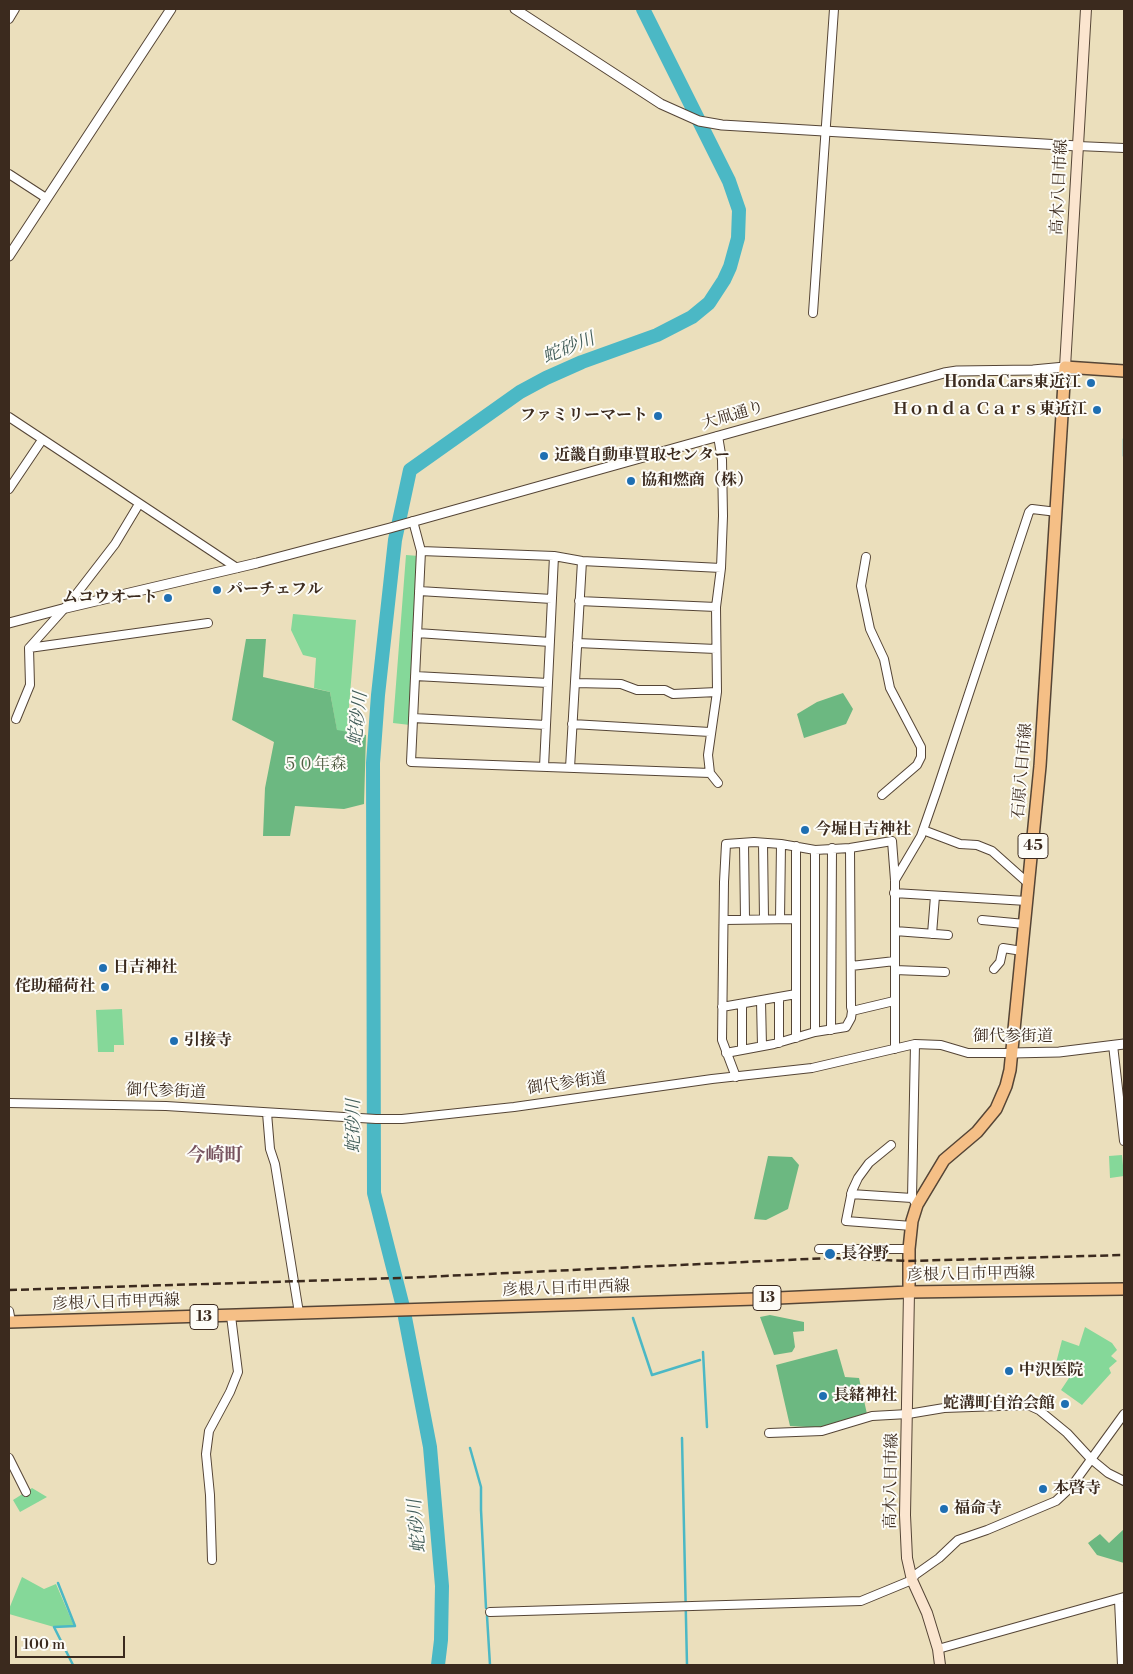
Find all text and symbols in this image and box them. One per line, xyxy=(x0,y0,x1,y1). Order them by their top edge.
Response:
street label: 高木八日市線 xyxy=(1048,139,1072,235)
water label: 蛇砂川 xyxy=(540,329,598,369)
place label: Honda Cars東近江 xyxy=(944,373,1081,393)
marker: Honda Cars東近江 xyxy=(1085,377,1097,389)
street label: 大凧通り xyxy=(700,398,766,434)
place label: Ｈｏｎｄａ Ｃａｒｓ東近江 xyxy=(892,400,1087,420)
marker: Ｈｏｎｄａ Ｃａｒｓ東近江 xyxy=(1091,404,1103,416)
place label: ファミリーマート xyxy=(520,406,648,426)
marker: ファミリーマート xyxy=(652,410,664,422)
place label: 近畿自動車買取センター xyxy=(554,446,730,466)
marker: 近畿自動車買取センター xyxy=(538,450,550,462)
place label: 協和燃商（株） xyxy=(641,471,753,491)
marker: 協和燃商（株） xyxy=(625,475,637,487)
place label: パーチェフル xyxy=(227,580,323,600)
marker: パーチェフル xyxy=(211,584,223,596)
place label: ムコウオート xyxy=(62,588,158,608)
marker: ムコウオート xyxy=(162,592,174,604)
water label: 蛇砂川 xyxy=(345,691,373,747)
street label: 石原八日市線 xyxy=(1009,722,1037,820)
park label: ５０年森 xyxy=(282,755,346,775)
place label: 今堀日吉神社 xyxy=(815,820,911,840)
marker: 今堀日吉神社 xyxy=(799,824,811,836)
road number: 45 xyxy=(1018,834,1048,858)
place label: 日吉神社 xyxy=(113,958,177,978)
marker: 日吉神社 xyxy=(97,962,109,974)
place label: 侘助稲荷社 xyxy=(15,977,95,997)
marker: 侘助稲荷社 xyxy=(99,981,111,993)
street label: 御代参街道 xyxy=(973,1027,1053,1047)
place label: 引接寺 xyxy=(184,1031,232,1051)
marker: 引接寺 xyxy=(168,1035,180,1047)
street label: 御代参街道 xyxy=(526,1069,608,1099)
street label: 御代参街道 xyxy=(126,1081,206,1103)
water label: 蛇砂川 xyxy=(344,1099,366,1153)
district label: 今崎町 xyxy=(187,1145,243,1167)
place label: 長谷野 xyxy=(841,1244,889,1264)
marker: 長谷野 xyxy=(823,1247,837,1261)
street label: 彦根八日市甲西線 xyxy=(907,1264,1035,1286)
street label: 彦根八日市甲西線 xyxy=(502,1277,630,1301)
road number: 13 xyxy=(753,1286,781,1310)
street label: 彦根八日市甲西線 xyxy=(52,1291,180,1315)
road number: 13 xyxy=(190,1304,218,1330)
place label: 中沢医院 xyxy=(1019,1361,1083,1381)
marker: 中沢医院 xyxy=(1003,1365,1015,1377)
place label: 長緒神社 xyxy=(833,1386,897,1406)
marker: 長緒神社 xyxy=(817,1390,829,1402)
place label: 蛇溝町自治会館 xyxy=(943,1394,1055,1414)
marker: 蛇溝町自治会館 xyxy=(1059,1398,1071,1410)
street label: 高木八日市線 xyxy=(882,1433,902,1529)
place label: 本啓寺 xyxy=(1053,1479,1101,1499)
marker: 本啓寺 xyxy=(1037,1483,1049,1495)
water label: 蛇砂川 xyxy=(405,1498,431,1554)
place label: 福命寺 xyxy=(954,1499,1002,1519)
marker: 福命寺 xyxy=(938,1503,950,1515)
scale bar xyxy=(18,1626,128,1658)
text: 100 m xyxy=(23,1635,65,1654)

